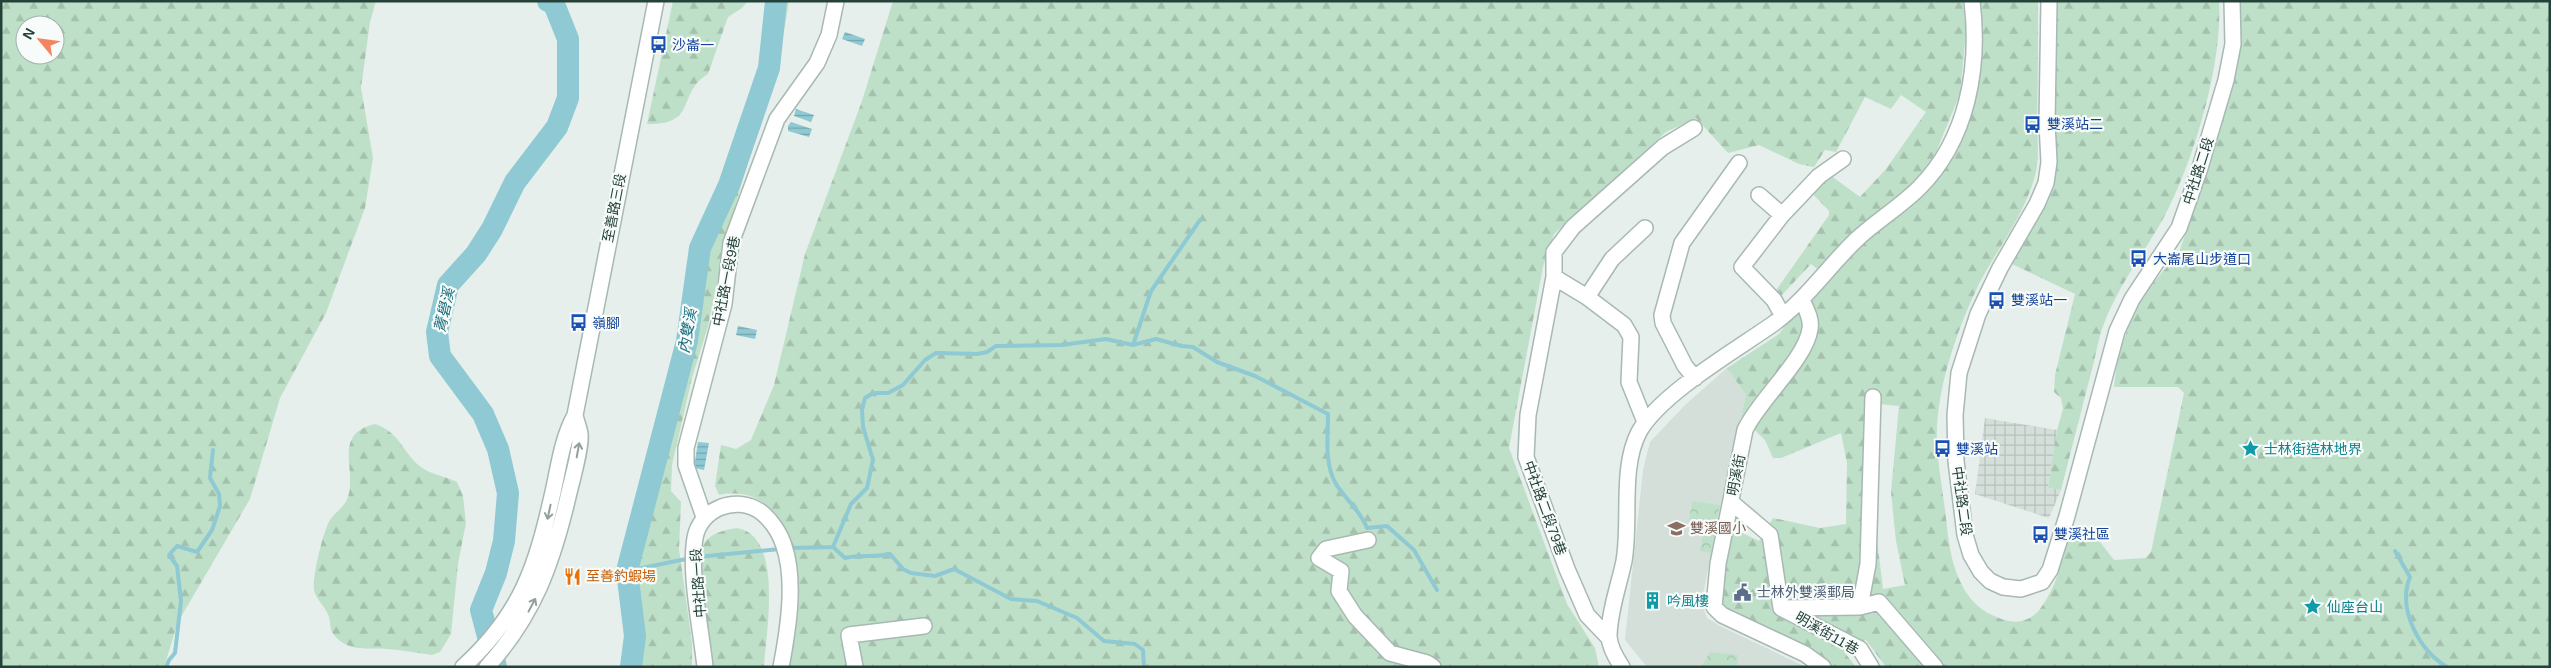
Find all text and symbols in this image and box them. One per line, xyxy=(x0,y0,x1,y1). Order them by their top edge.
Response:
north arrow xyxy=(15,15,65,65)
text: N xyxy=(19,25,38,42)
bus stop icon: 沙崙一 xyxy=(648,35,668,55)
place label: 沙崙一 xyxy=(672,37,714,53)
bus stop icon: 雙溪站二 xyxy=(2023,114,2043,134)
place label: 雙溪站二 xyxy=(2047,116,2103,132)
street label: 中社路二段 xyxy=(2180,135,2216,207)
street label: 至善路三段 xyxy=(599,172,629,244)
street label: 中社路一段9巷 xyxy=(709,234,743,328)
bus stop icon: 大崙尾山步道口 xyxy=(2129,249,2149,269)
place label: 大崙尾山步道口 xyxy=(2153,251,2251,267)
water label: 菁礐溪 xyxy=(431,284,458,334)
bus stop icon: 雙溪站一 xyxy=(1987,290,2007,310)
place label: 雙溪站一 xyxy=(2011,292,2067,308)
water label: 內雙溪 xyxy=(675,305,700,355)
bus stop icon: 嶺腳 xyxy=(568,313,588,333)
place label: 嶺腳 xyxy=(592,315,620,331)
bus stop icon: 雙溪站 xyxy=(1932,439,1952,459)
place icon: 士林街造林地界 xyxy=(2240,439,2260,459)
place label: 雙溪站 xyxy=(1956,441,1998,457)
place label: 士林街造林地界 xyxy=(2264,441,2362,457)
one-way arrow xyxy=(573,443,583,459)
street label: 明溪街 xyxy=(1724,453,1748,497)
street label: 中社路二段79巷 xyxy=(1520,458,1570,558)
street label: 中社路二段 xyxy=(1949,465,1975,537)
one-way arrow xyxy=(543,504,553,520)
school or university icon: 雙溪國小 xyxy=(1666,518,1686,538)
place label: 雙溪國小 xyxy=(1690,520,1746,536)
bus stop icon: 雙溪社區 xyxy=(2030,524,2050,544)
place label: 雙溪社區 xyxy=(2054,526,2110,542)
street label: 中社路一段 xyxy=(688,548,708,618)
restaurant icon: 至善釣蝦場 xyxy=(562,566,582,586)
place label: 至善釣蝦場 xyxy=(586,568,656,584)
public building icon: 士林外雙溪郵局 xyxy=(1733,582,1753,602)
place label: 士林外雙溪郵局 xyxy=(1757,584,1855,600)
building icon: 吟風樓 xyxy=(1643,591,1663,611)
place label: 吟風樓 xyxy=(1667,593,1709,609)
place icon: 仙座台山 xyxy=(2303,597,2323,617)
one-way arrow xyxy=(527,598,537,613)
place label: 仙座台山 xyxy=(2327,599,2383,615)
street label: 明溪街11巷 xyxy=(1792,608,1862,658)

